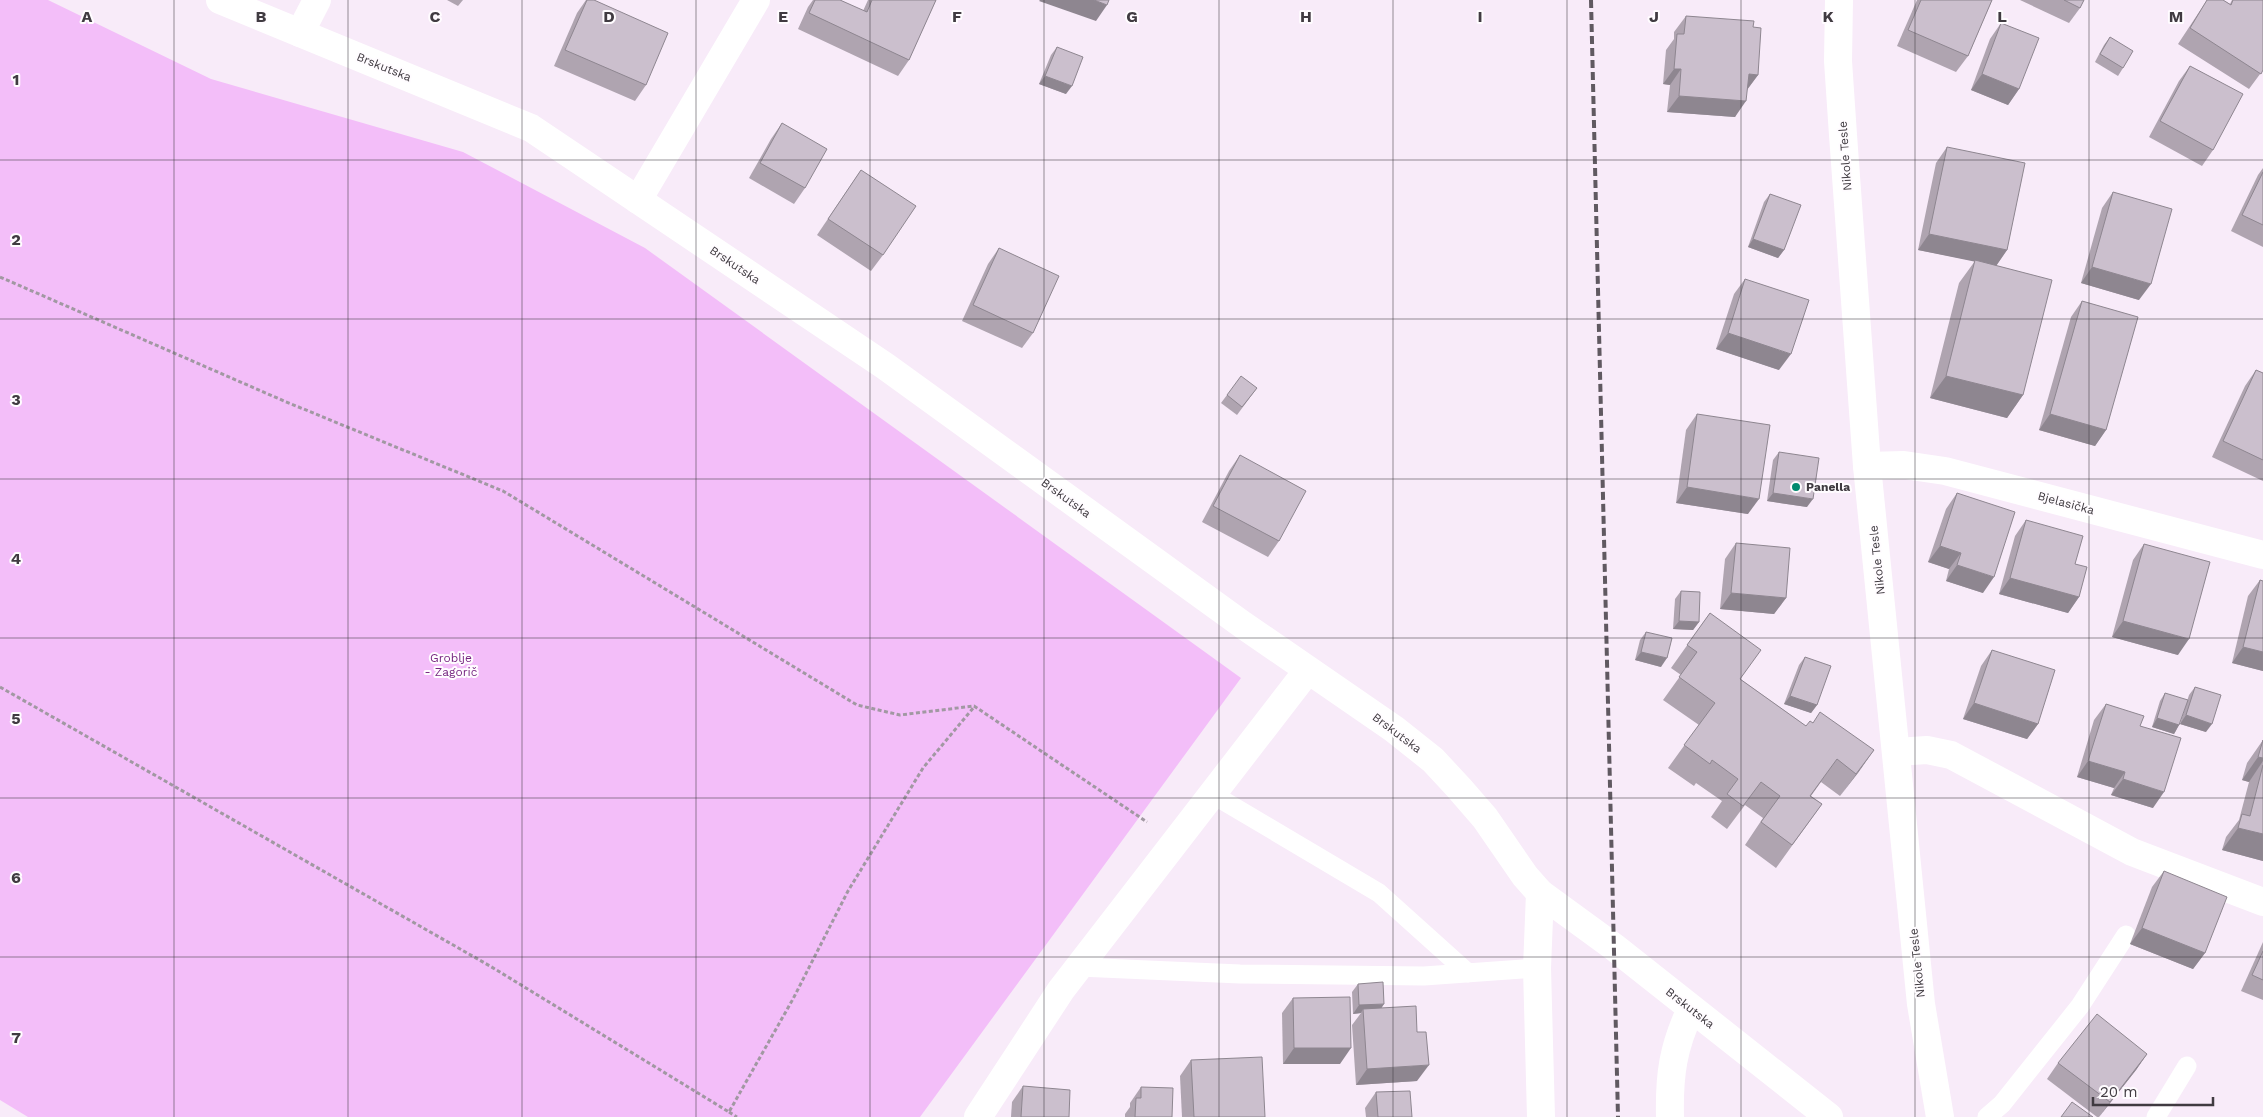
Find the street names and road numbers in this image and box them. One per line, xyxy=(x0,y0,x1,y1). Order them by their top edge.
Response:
street label: Brskutska xyxy=(355,50,414,84)
street label: Nikole Tesle xyxy=(1836,121,1854,191)
street label: Brskutska xyxy=(707,243,763,287)
street label: Brskutska xyxy=(1038,475,1094,521)
street label: Bjelasička xyxy=(2036,489,2096,517)
street label: Nikole Tesle xyxy=(1866,524,1888,596)
street label: Brskutska xyxy=(1370,710,1424,756)
street label: Nikole Tesle xyxy=(1906,927,1928,999)
street label: Brskutska xyxy=(1663,985,1717,1031)

